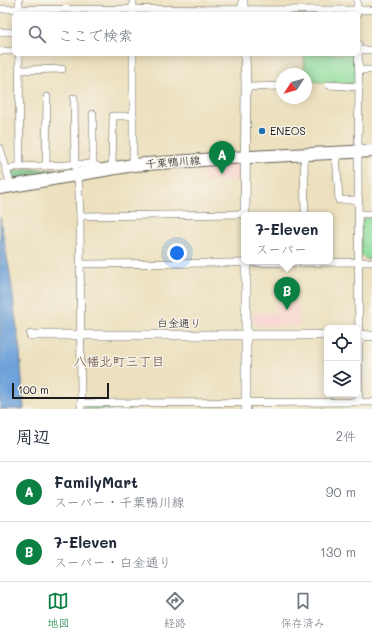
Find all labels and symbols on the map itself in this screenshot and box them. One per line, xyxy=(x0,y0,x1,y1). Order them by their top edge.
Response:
north arrow xyxy=(276,68,312,104)
place label: ENEOS xyxy=(270,123,306,138)
marker: ENEOS xyxy=(257,126,267,136)
pin: A xyxy=(209,141,235,174)
street label: 千葉鴨川線 xyxy=(145,152,201,171)
your location xyxy=(167,243,187,263)
pin: B xyxy=(274,277,300,310)
street label: 白金通り xyxy=(157,315,201,330)
district label: 八幡北町三丁目 xyxy=(73,352,165,369)
scale bar xyxy=(12,381,109,400)

